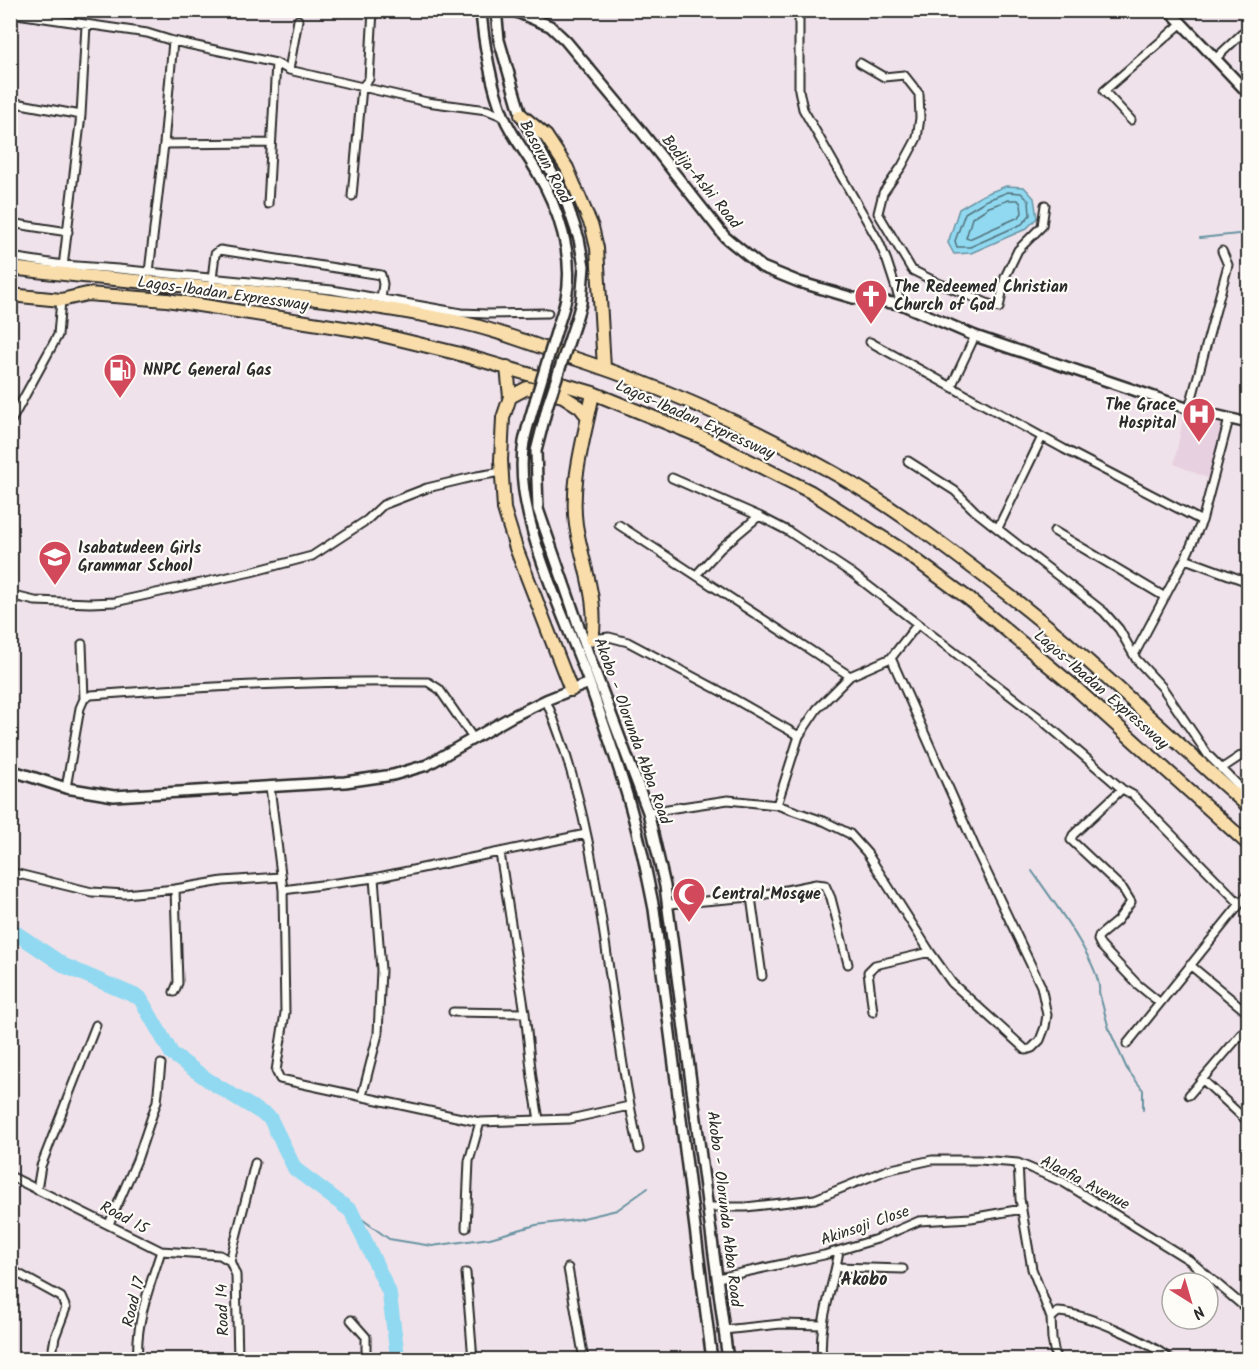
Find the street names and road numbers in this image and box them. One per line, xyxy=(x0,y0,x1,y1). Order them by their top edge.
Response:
street label: Basorun Road xyxy=(512,116,578,209)
street label: Bodija-Ashi Road xyxy=(655,129,748,236)
street label: Lagos-Ibadan Expressway xyxy=(136,270,311,318)
street label: Lagos-Ibadan Expressway xyxy=(611,374,779,467)
street label: Lagos-Ibadan Expressway xyxy=(1028,624,1175,756)
street label: Akobo - Olorunda Abba Road xyxy=(587,634,678,829)
street label: Akobo - Olorunda Abba Road xyxy=(700,1110,749,1309)
street label: Alaafia Avenue xyxy=(1036,1149,1134,1217)
street label: Road 15 xyxy=(95,1195,154,1242)
street label: Akinsoji Close xyxy=(817,1199,913,1253)
street label: Road 17 xyxy=(116,1274,152,1330)
street label: Road 14 xyxy=(210,1283,236,1337)

